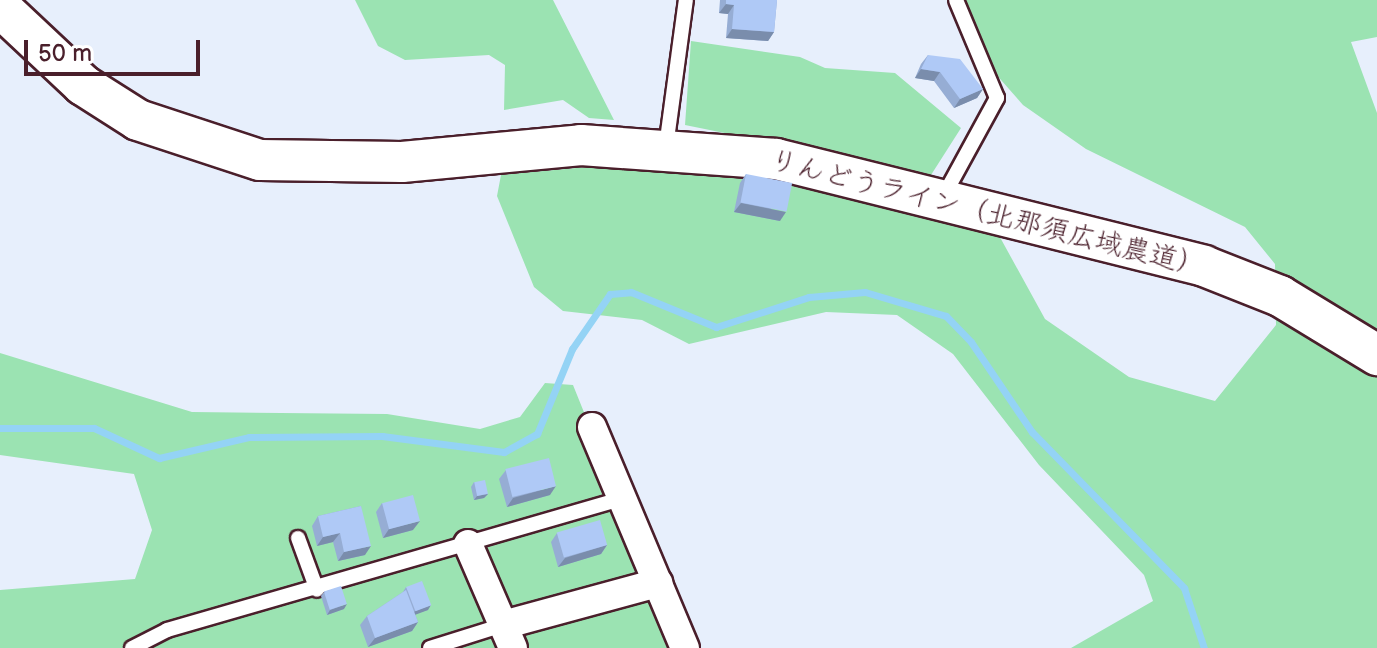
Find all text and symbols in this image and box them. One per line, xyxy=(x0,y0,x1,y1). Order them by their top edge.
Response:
scale bar xyxy=(28,24,204,74)
text: 50 m xyxy=(38,39,92,68)
street label: りんどうライン（北那須広域農道） xyxy=(766,144,1208,284)

